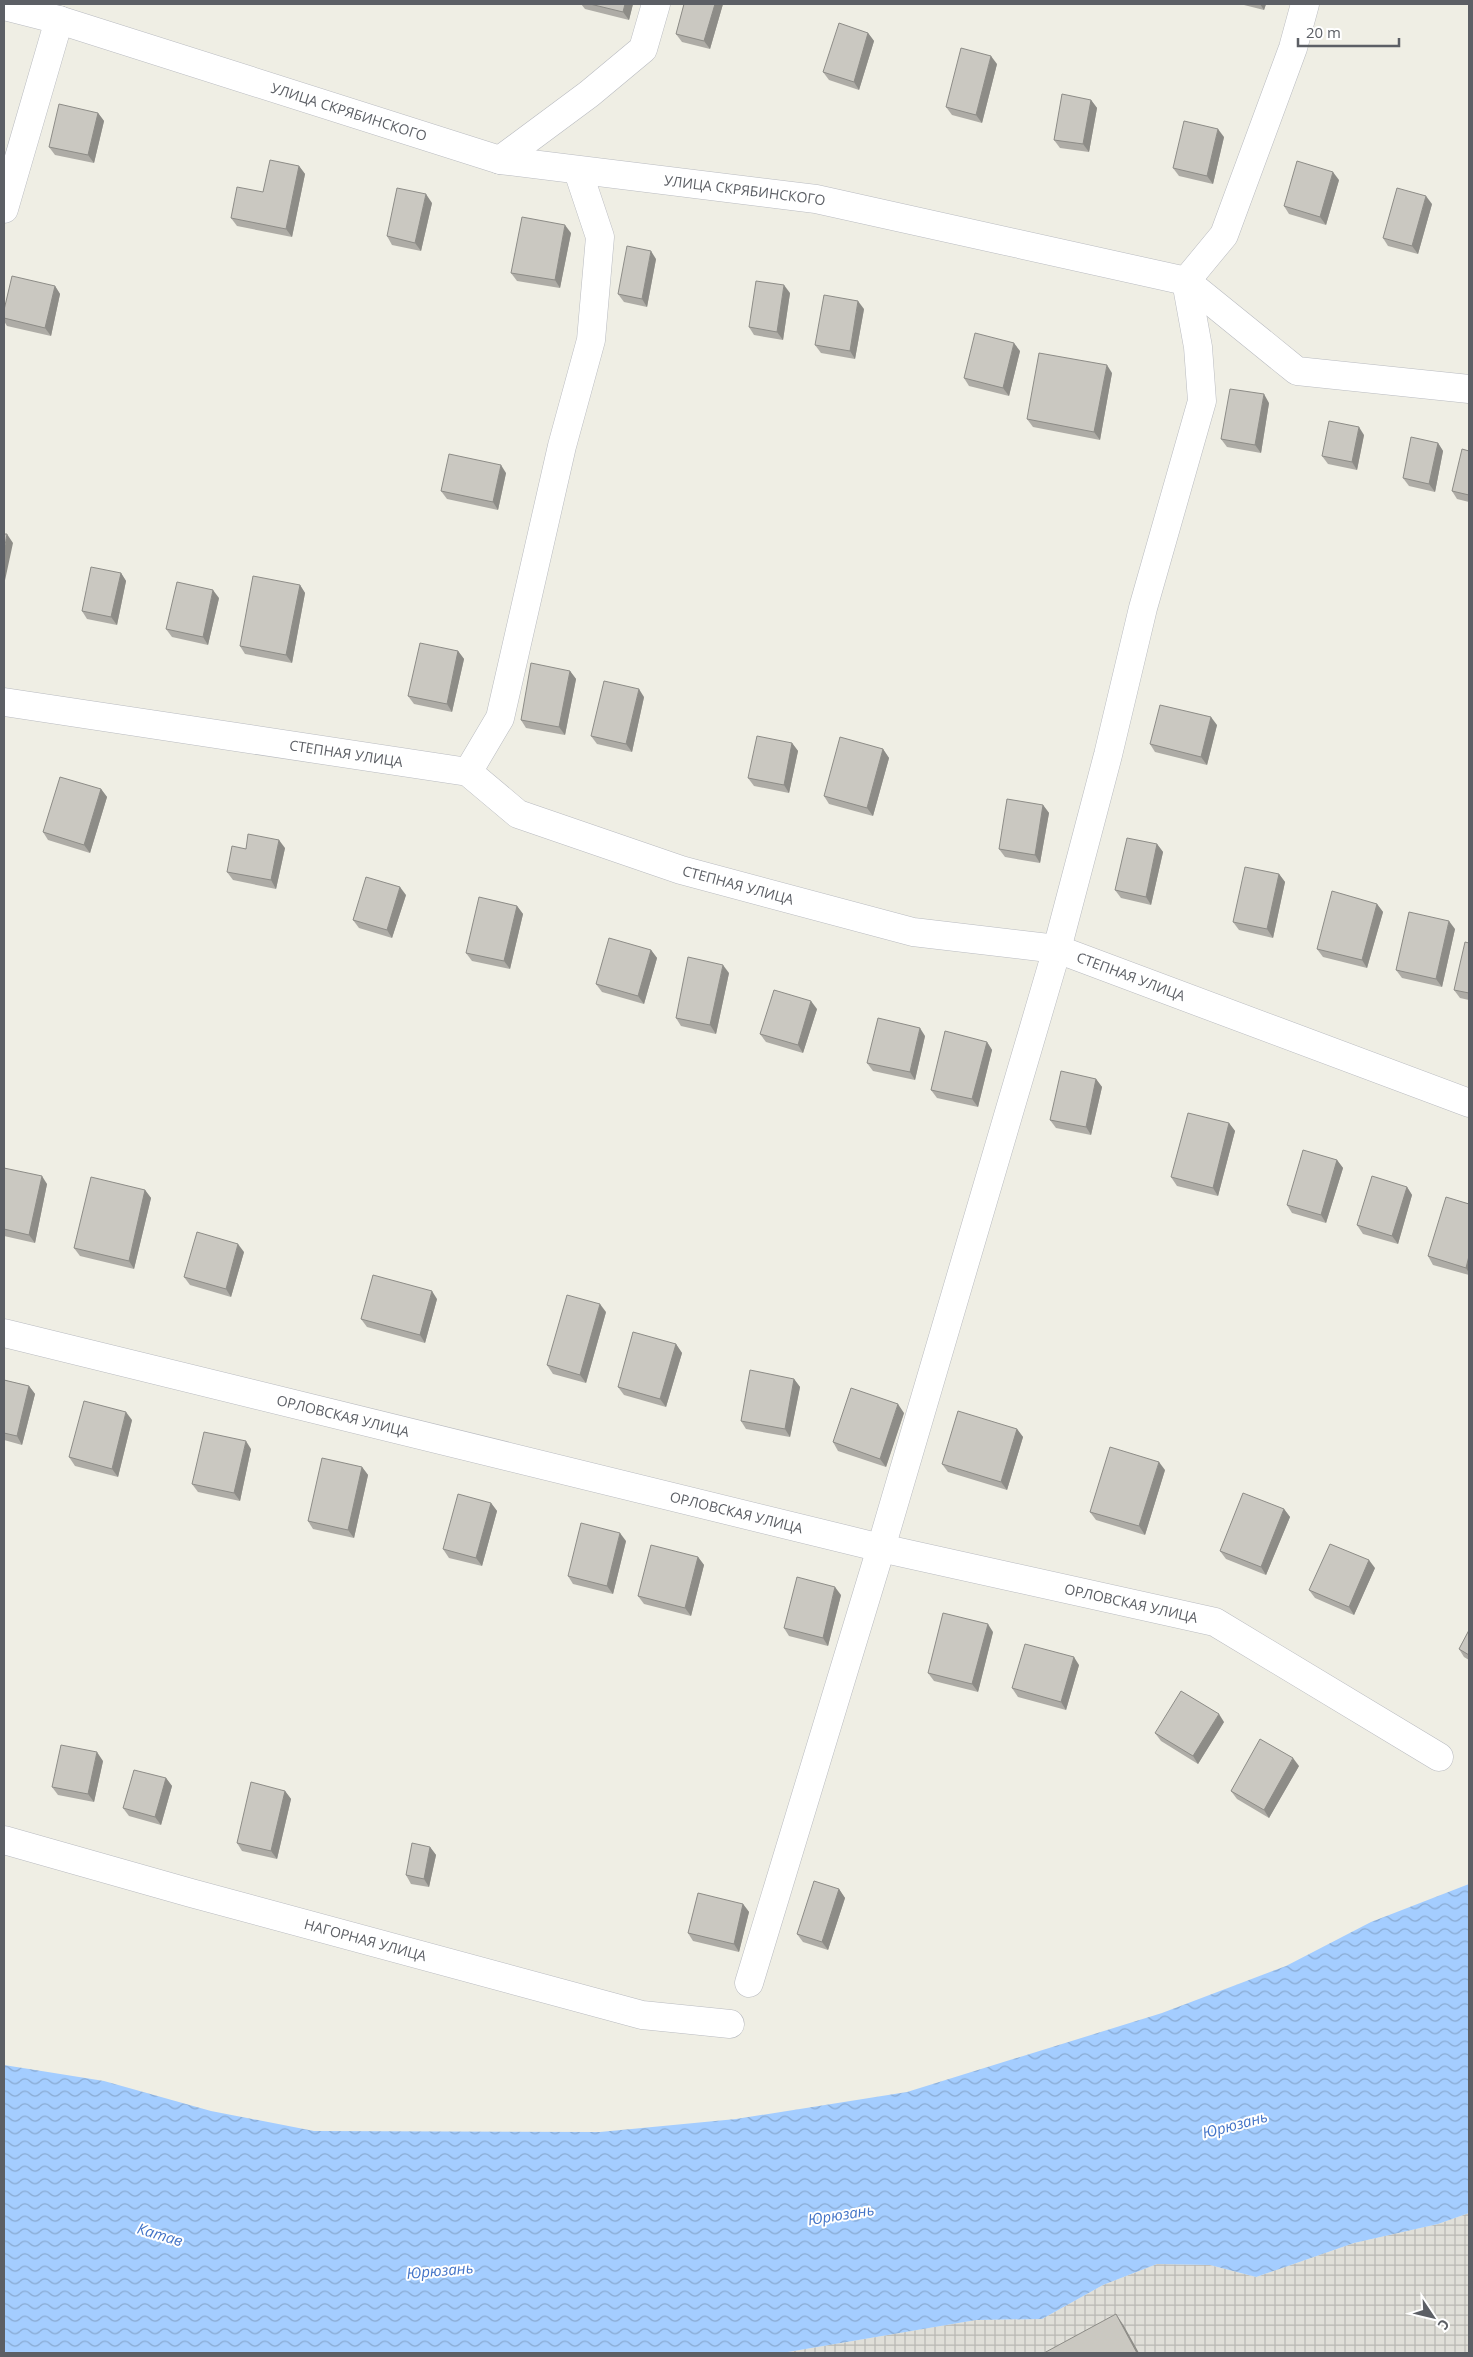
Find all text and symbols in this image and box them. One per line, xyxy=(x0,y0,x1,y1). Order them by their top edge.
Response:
scale bar xyxy=(1298,15,1399,47)
text: 20 m xyxy=(1306,22,1341,42)
street label: УЛИЦА СКРЯБИНСКОГО xyxy=(269,78,430,145)
street label: УЛИЦА СКРЯБИНСКОГО xyxy=(663,170,828,210)
street label: СТЕПНАЯ УЛИЦА xyxy=(288,735,404,771)
street label: СТЕПНАЯ УЛИЦА xyxy=(680,861,796,909)
street label: СТЕПНАЯ УЛИЦА xyxy=(1074,947,1188,1005)
street label: ОРЛОВСКАЯ УЛИЦА xyxy=(275,1390,412,1441)
street label: ОРЛОВСКАЯ УЛИЦА xyxy=(668,1487,805,1538)
street label: ОРЛОВСКАЯ УЛИЦА xyxy=(1063,1579,1200,1627)
street label: НАГОРНАЯ УЛИЦА xyxy=(302,1914,429,1965)
water label: Юрюзань xyxy=(1200,2106,1270,2142)
water label: Юрюзань xyxy=(806,2199,875,2229)
water label: Катав xyxy=(135,2218,185,2250)
water label: Юрюзань xyxy=(406,2257,474,2283)
north arrow xyxy=(1408,2292,1458,2342)
text: С xyxy=(1434,2316,1454,2334)

